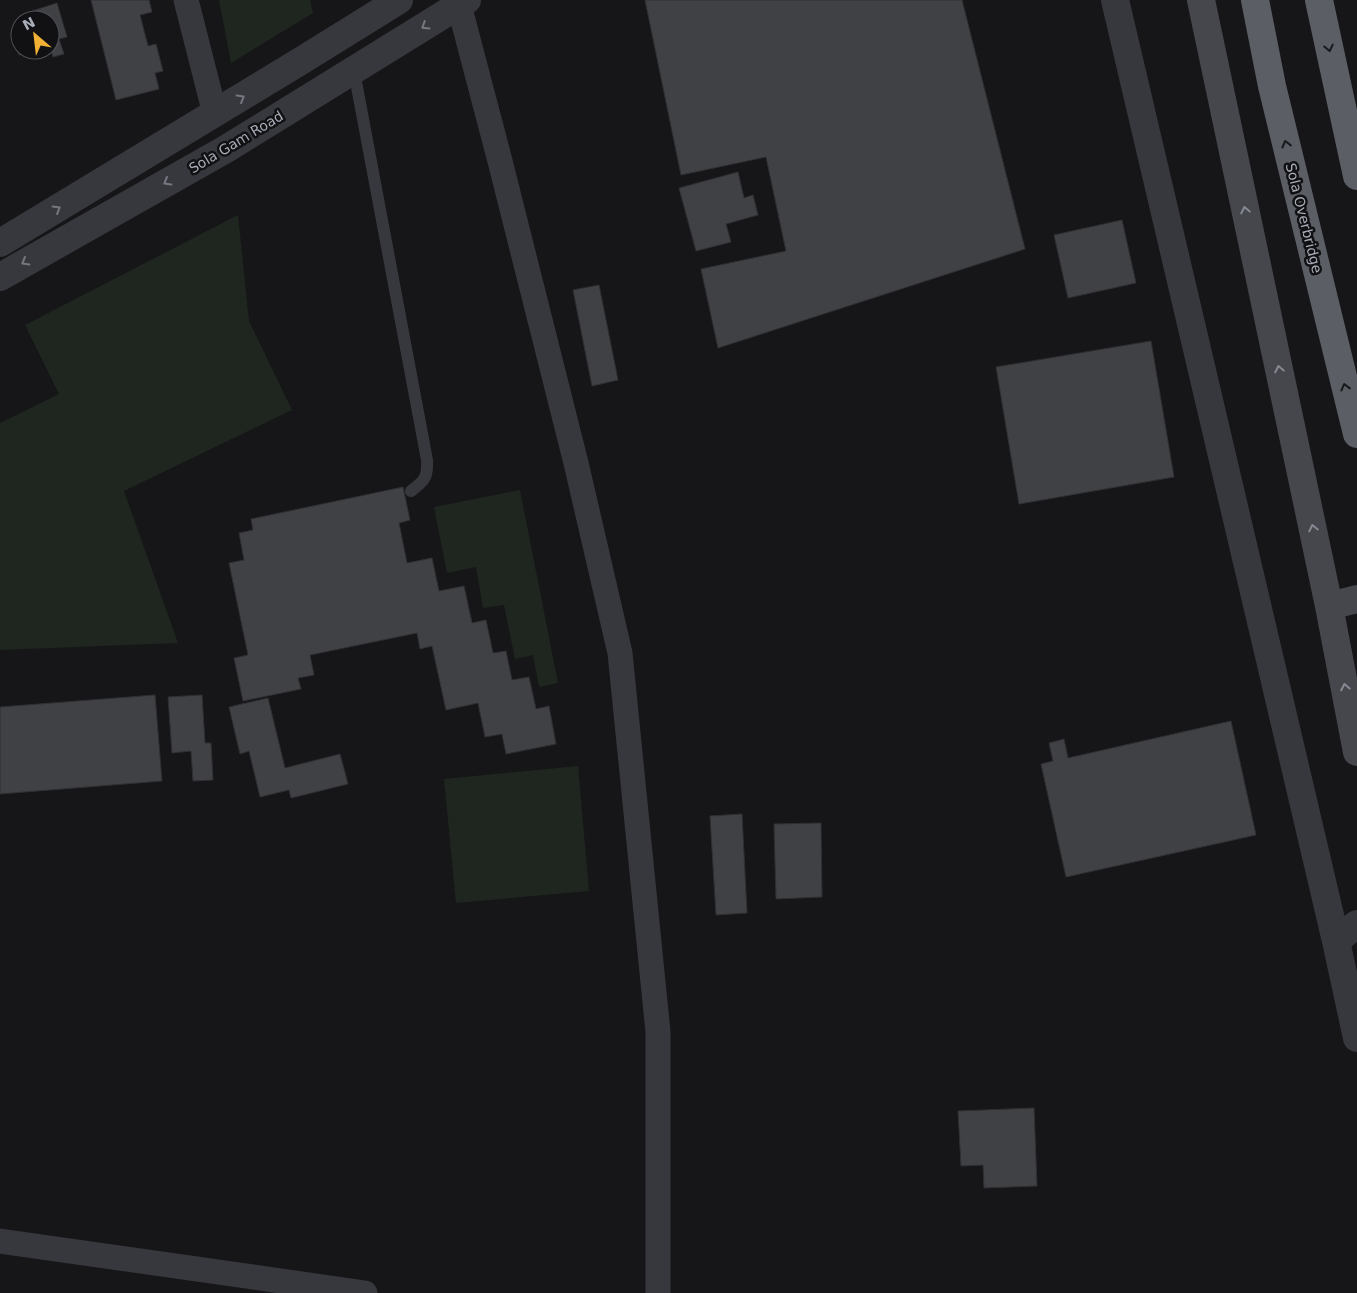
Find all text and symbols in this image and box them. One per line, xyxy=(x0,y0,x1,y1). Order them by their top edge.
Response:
north arrow xyxy=(10,10,60,60)
text: N xyxy=(20,14,38,33)
one-way arrow xyxy=(422,19,431,29)
one-way arrow xyxy=(1323,43,1334,52)
one-way arrow xyxy=(236,94,245,104)
street label: Sola Gam Road xyxy=(186,108,286,176)
one-way arrow xyxy=(1281,140,1292,149)
street label: Sola Overbridge xyxy=(1283,161,1325,275)
one-way arrow xyxy=(163,176,172,186)
one-way arrow xyxy=(1241,205,1251,214)
one-way arrow xyxy=(52,206,61,216)
one-way arrow xyxy=(22,256,31,266)
one-way arrow xyxy=(1274,364,1285,373)
one-way arrow xyxy=(1340,383,1351,392)
one-way arrow xyxy=(1308,523,1318,532)
one-way arrow xyxy=(1340,683,1350,692)

